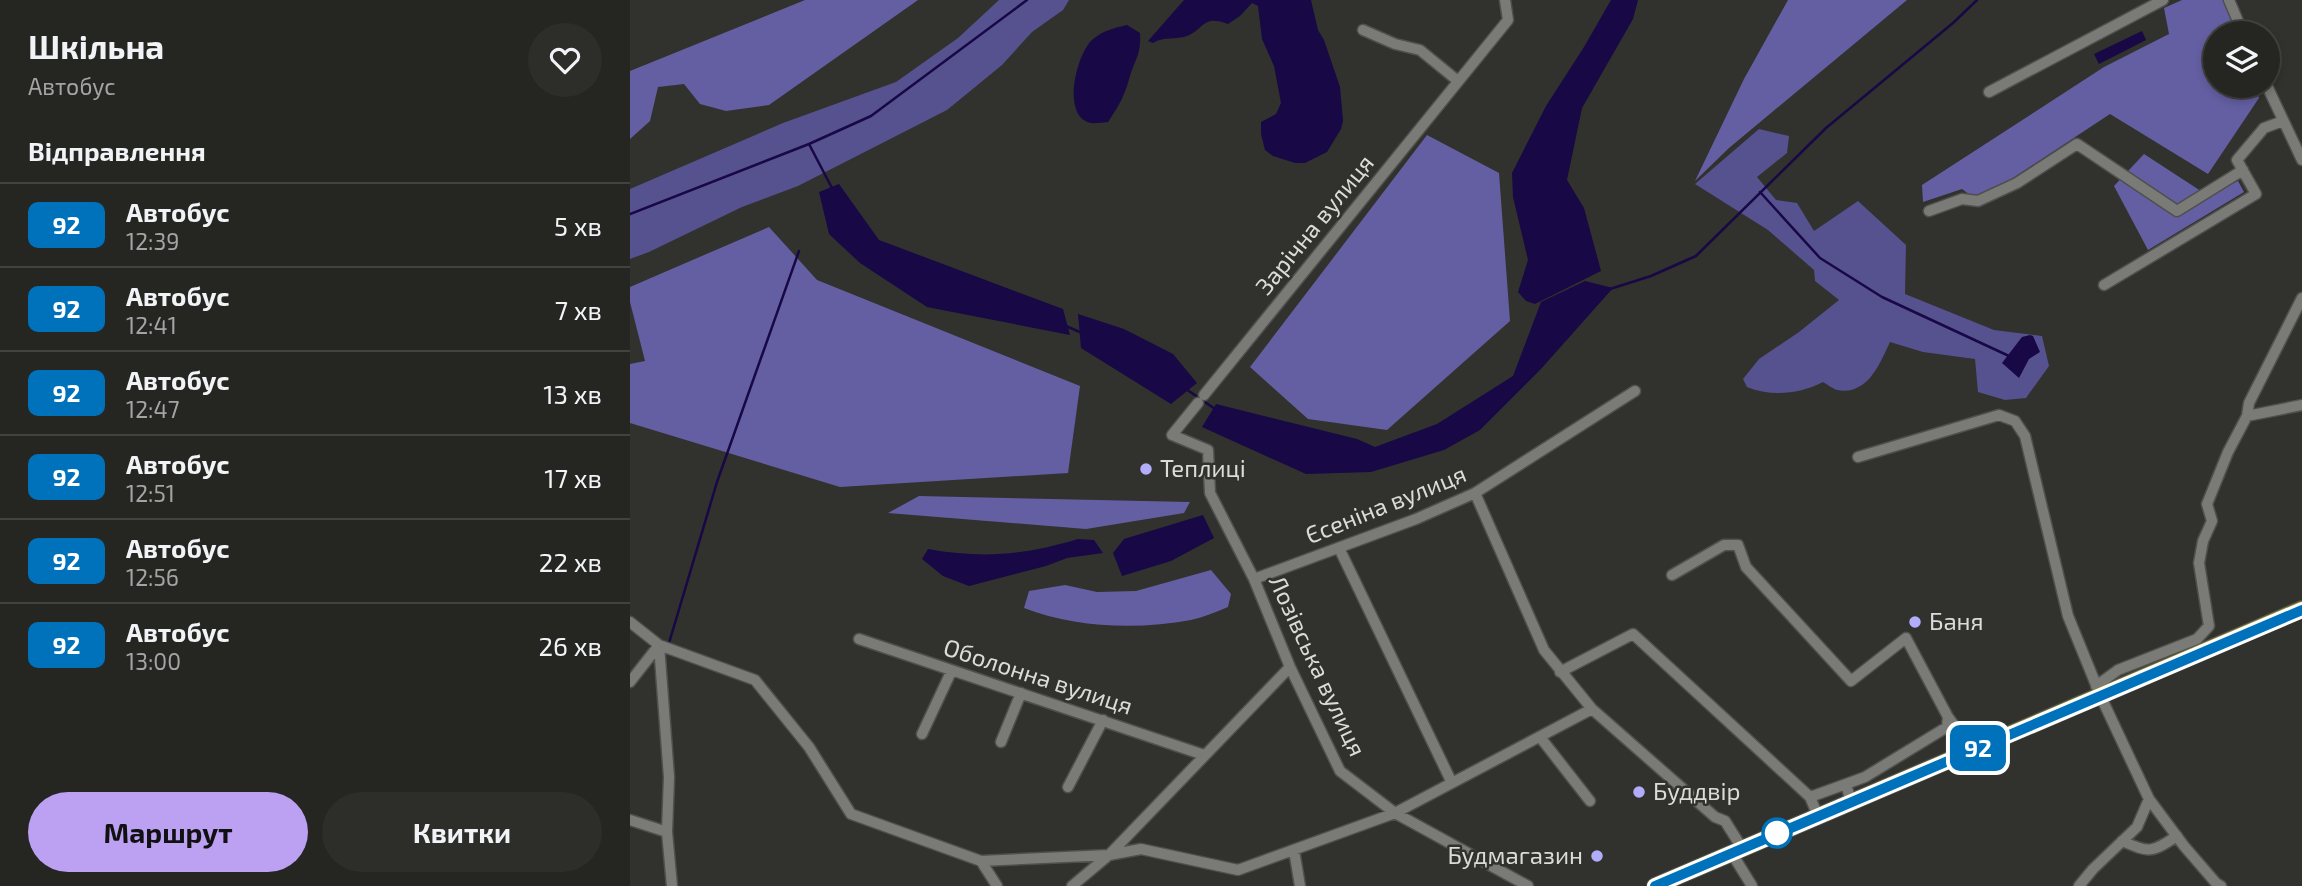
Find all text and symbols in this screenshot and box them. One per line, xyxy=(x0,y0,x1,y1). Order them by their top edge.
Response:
map controls xyxy=(2203,21,2280,98)
button: layers xyxy=(2203,21,2280,98)
button: heart xyxy=(528,23,602,97)
text: Шкільна xyxy=(28,26,164,66)
text: Автобус xyxy=(28,72,116,100)
text: Відправлення xyxy=(28,135,206,166)
street label: Зарічна вулиця xyxy=(1249,148,1380,301)
text: Автобус xyxy=(126,196,229,227)
text: 92 xyxy=(52,210,81,239)
text: 5 хв xyxy=(554,210,602,241)
text: 12:39 xyxy=(126,227,179,255)
text: Автобус xyxy=(126,280,229,311)
text: 92 xyxy=(52,294,81,323)
text: 7 хв xyxy=(555,294,602,325)
text: 12:41 xyxy=(126,311,177,339)
text: Автобус xyxy=(126,364,229,395)
text: 92 xyxy=(52,378,81,407)
text: 13 хв xyxy=(543,378,602,409)
text: 12:47 xyxy=(126,395,179,423)
text: Автобус xyxy=(126,448,229,479)
place label: Теплиці xyxy=(1160,453,1246,482)
street label: Єсеніна вулиця xyxy=(1301,458,1470,550)
marker: Теплиці xyxy=(1138,461,1154,477)
text: 92 xyxy=(52,462,81,491)
text: 17 хв xyxy=(544,462,602,493)
text: 12:51 xyxy=(126,479,175,507)
text: Автобус xyxy=(126,532,229,563)
text: 92 xyxy=(52,546,81,575)
text: 22 хв xyxy=(539,546,602,577)
text: 12:56 xyxy=(126,563,179,591)
street label: Лозівська вулиця xyxy=(1263,570,1373,761)
place label: Баня xyxy=(1929,606,1984,635)
marker: Баня xyxy=(1907,614,1923,630)
text: Автобус xyxy=(126,616,229,647)
text: 92 xyxy=(52,630,81,659)
text: 26 хв xyxy=(539,630,602,661)
street label: Оболонна вулиця xyxy=(940,631,1137,721)
text: 13:00 xyxy=(126,647,181,675)
line badge: 92 xyxy=(1946,725,2010,771)
text: 92 xyxy=(1964,733,1992,762)
place label: Буддвір xyxy=(1653,776,1741,806)
marker: Буддвір xyxy=(1631,784,1647,800)
button: Маршрут xyxy=(28,792,308,872)
button: Квитки xyxy=(322,792,602,872)
unlabelled marker xyxy=(1762,818,1792,848)
place label: Будмагазин xyxy=(1447,840,1583,870)
marker: Будмагазин xyxy=(1589,848,1605,864)

